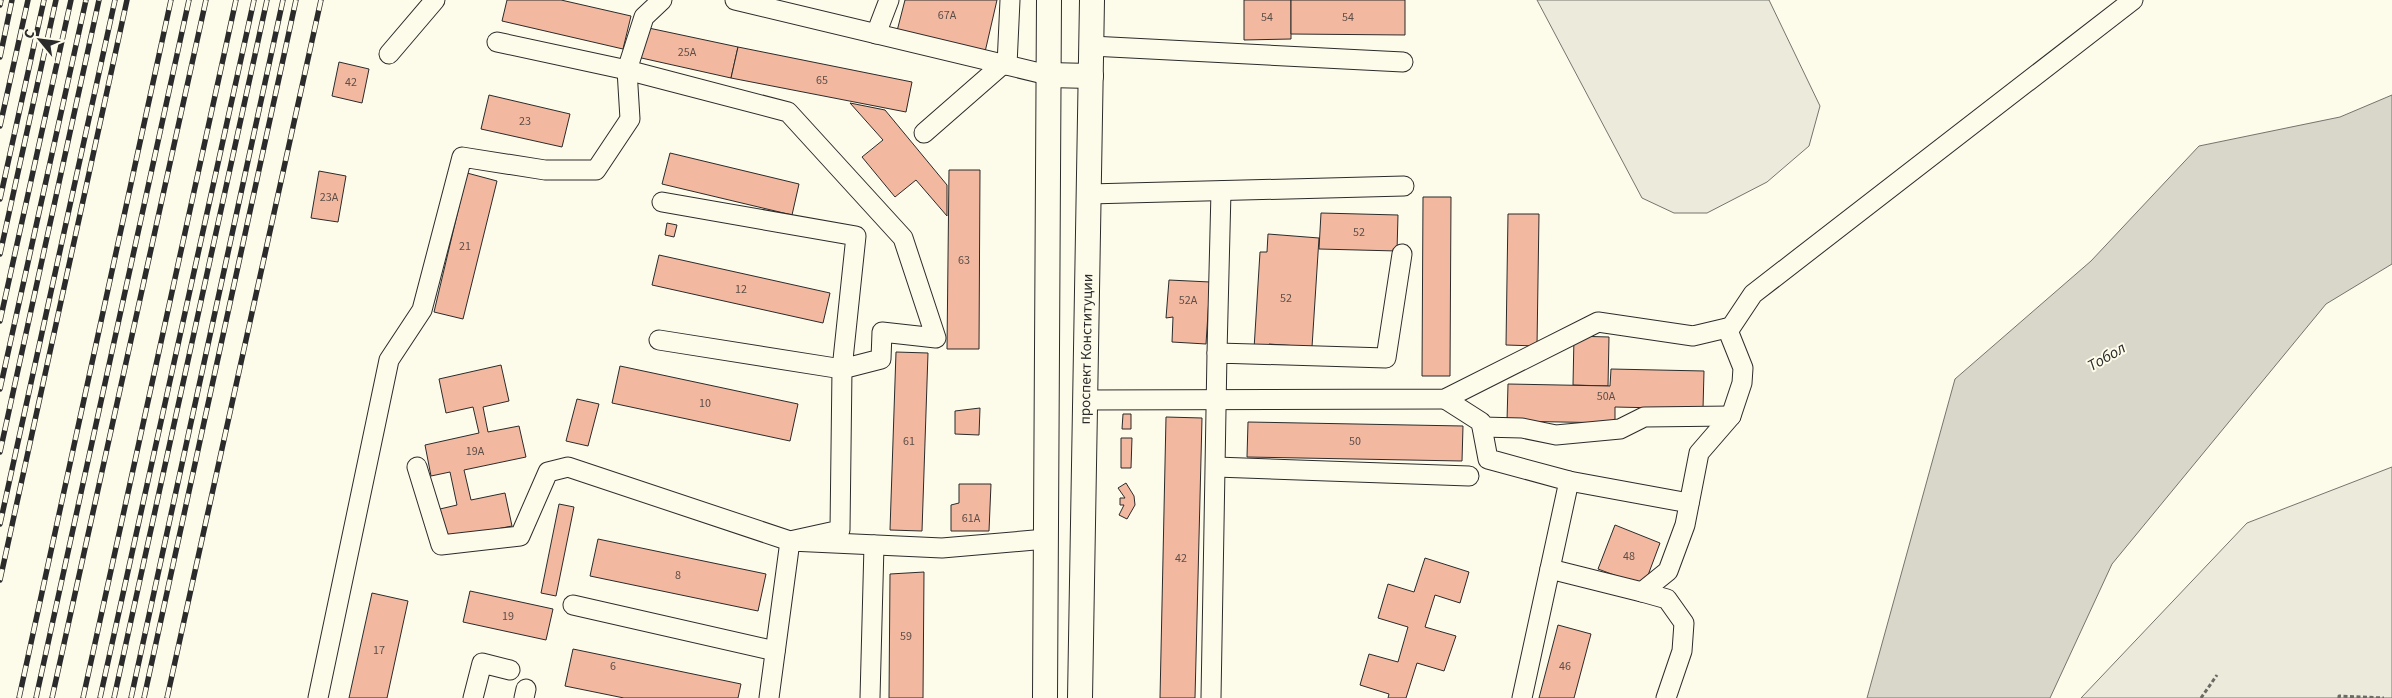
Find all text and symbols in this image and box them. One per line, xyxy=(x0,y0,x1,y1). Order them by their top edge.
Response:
house number: 67А xyxy=(938,7,957,24)
house number: 54 xyxy=(1261,9,1273,26)
house number: 54 xyxy=(1342,9,1354,26)
north arrow xyxy=(15,15,65,65)
text: С xyxy=(19,26,40,43)
house number: 25А xyxy=(678,44,697,61)
house number: 65 xyxy=(816,72,828,89)
house number: 42 xyxy=(345,74,357,91)
house number: 23 xyxy=(519,113,531,130)
house number: 23А xyxy=(320,189,339,206)
house number: 52 xyxy=(1353,224,1365,241)
house number: 21 xyxy=(459,238,471,255)
house number: 63 xyxy=(958,252,970,269)
street label: проспект Конституции xyxy=(1075,273,1098,425)
house number: 12 xyxy=(735,281,747,298)
house number: 52 xyxy=(1280,290,1292,307)
house number: 52А xyxy=(1179,292,1198,309)
water label: Тобол xyxy=(2083,337,2130,377)
house number: 50А xyxy=(1597,388,1616,405)
house number: 10 xyxy=(699,395,711,412)
house number: 61 xyxy=(903,433,915,450)
house number: 50 xyxy=(1349,433,1361,450)
house number: 19А xyxy=(466,443,485,460)
house number: 61А xyxy=(962,510,981,527)
house number: 48 xyxy=(1623,548,1635,565)
house number: 42 xyxy=(1175,550,1187,567)
house number: 8 xyxy=(675,567,681,584)
house number: 19 xyxy=(502,608,514,625)
house number: 59 xyxy=(900,628,912,645)
house number: 17 xyxy=(373,642,385,659)
house number: 6 xyxy=(610,658,616,675)
house number: 46 xyxy=(1559,658,1571,675)

